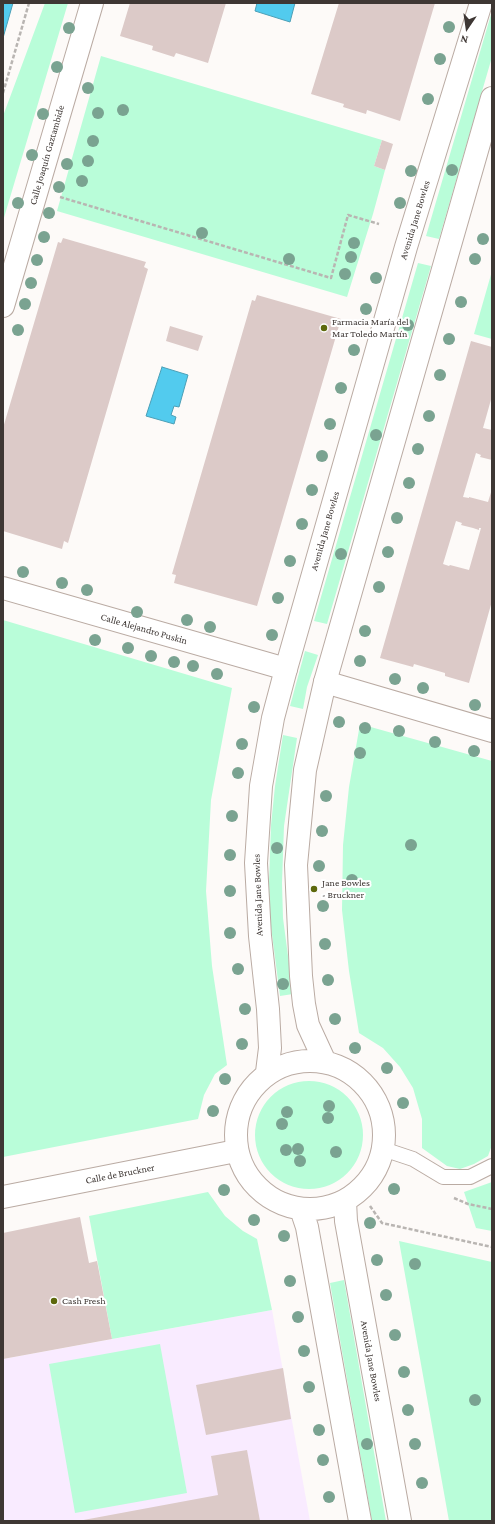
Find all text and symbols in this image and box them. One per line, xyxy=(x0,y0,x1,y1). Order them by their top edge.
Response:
north arrow xyxy=(447,8,487,48)
text: N xyxy=(459,33,469,46)
street label: Calle Joaquín Gaztambide xyxy=(27,104,67,206)
street label: Avenida Jane Bowles xyxy=(397,179,433,261)
place label: Farmacia María del Mar Toledo Martín xyxy=(332,316,409,340)
marker: Farmacia María del Mar Toledo Martín xyxy=(319,323,329,333)
street label: Avenida Jane Bowles xyxy=(308,490,342,572)
street label: Calle Alejandro Puskin xyxy=(99,611,189,647)
street label: Avenida Jane Bowles xyxy=(251,854,265,936)
place label: Jane Bowles - Bruckner xyxy=(322,877,370,900)
marker: Jane Bowles - Bruckner xyxy=(309,884,319,894)
street label: Calle de Bruckner xyxy=(84,1161,156,1187)
place label: Cash Fresh xyxy=(62,1295,106,1307)
marker: Cash Fresh xyxy=(49,1296,59,1306)
street label: Avenida Jane Bowles xyxy=(358,1320,384,1402)

